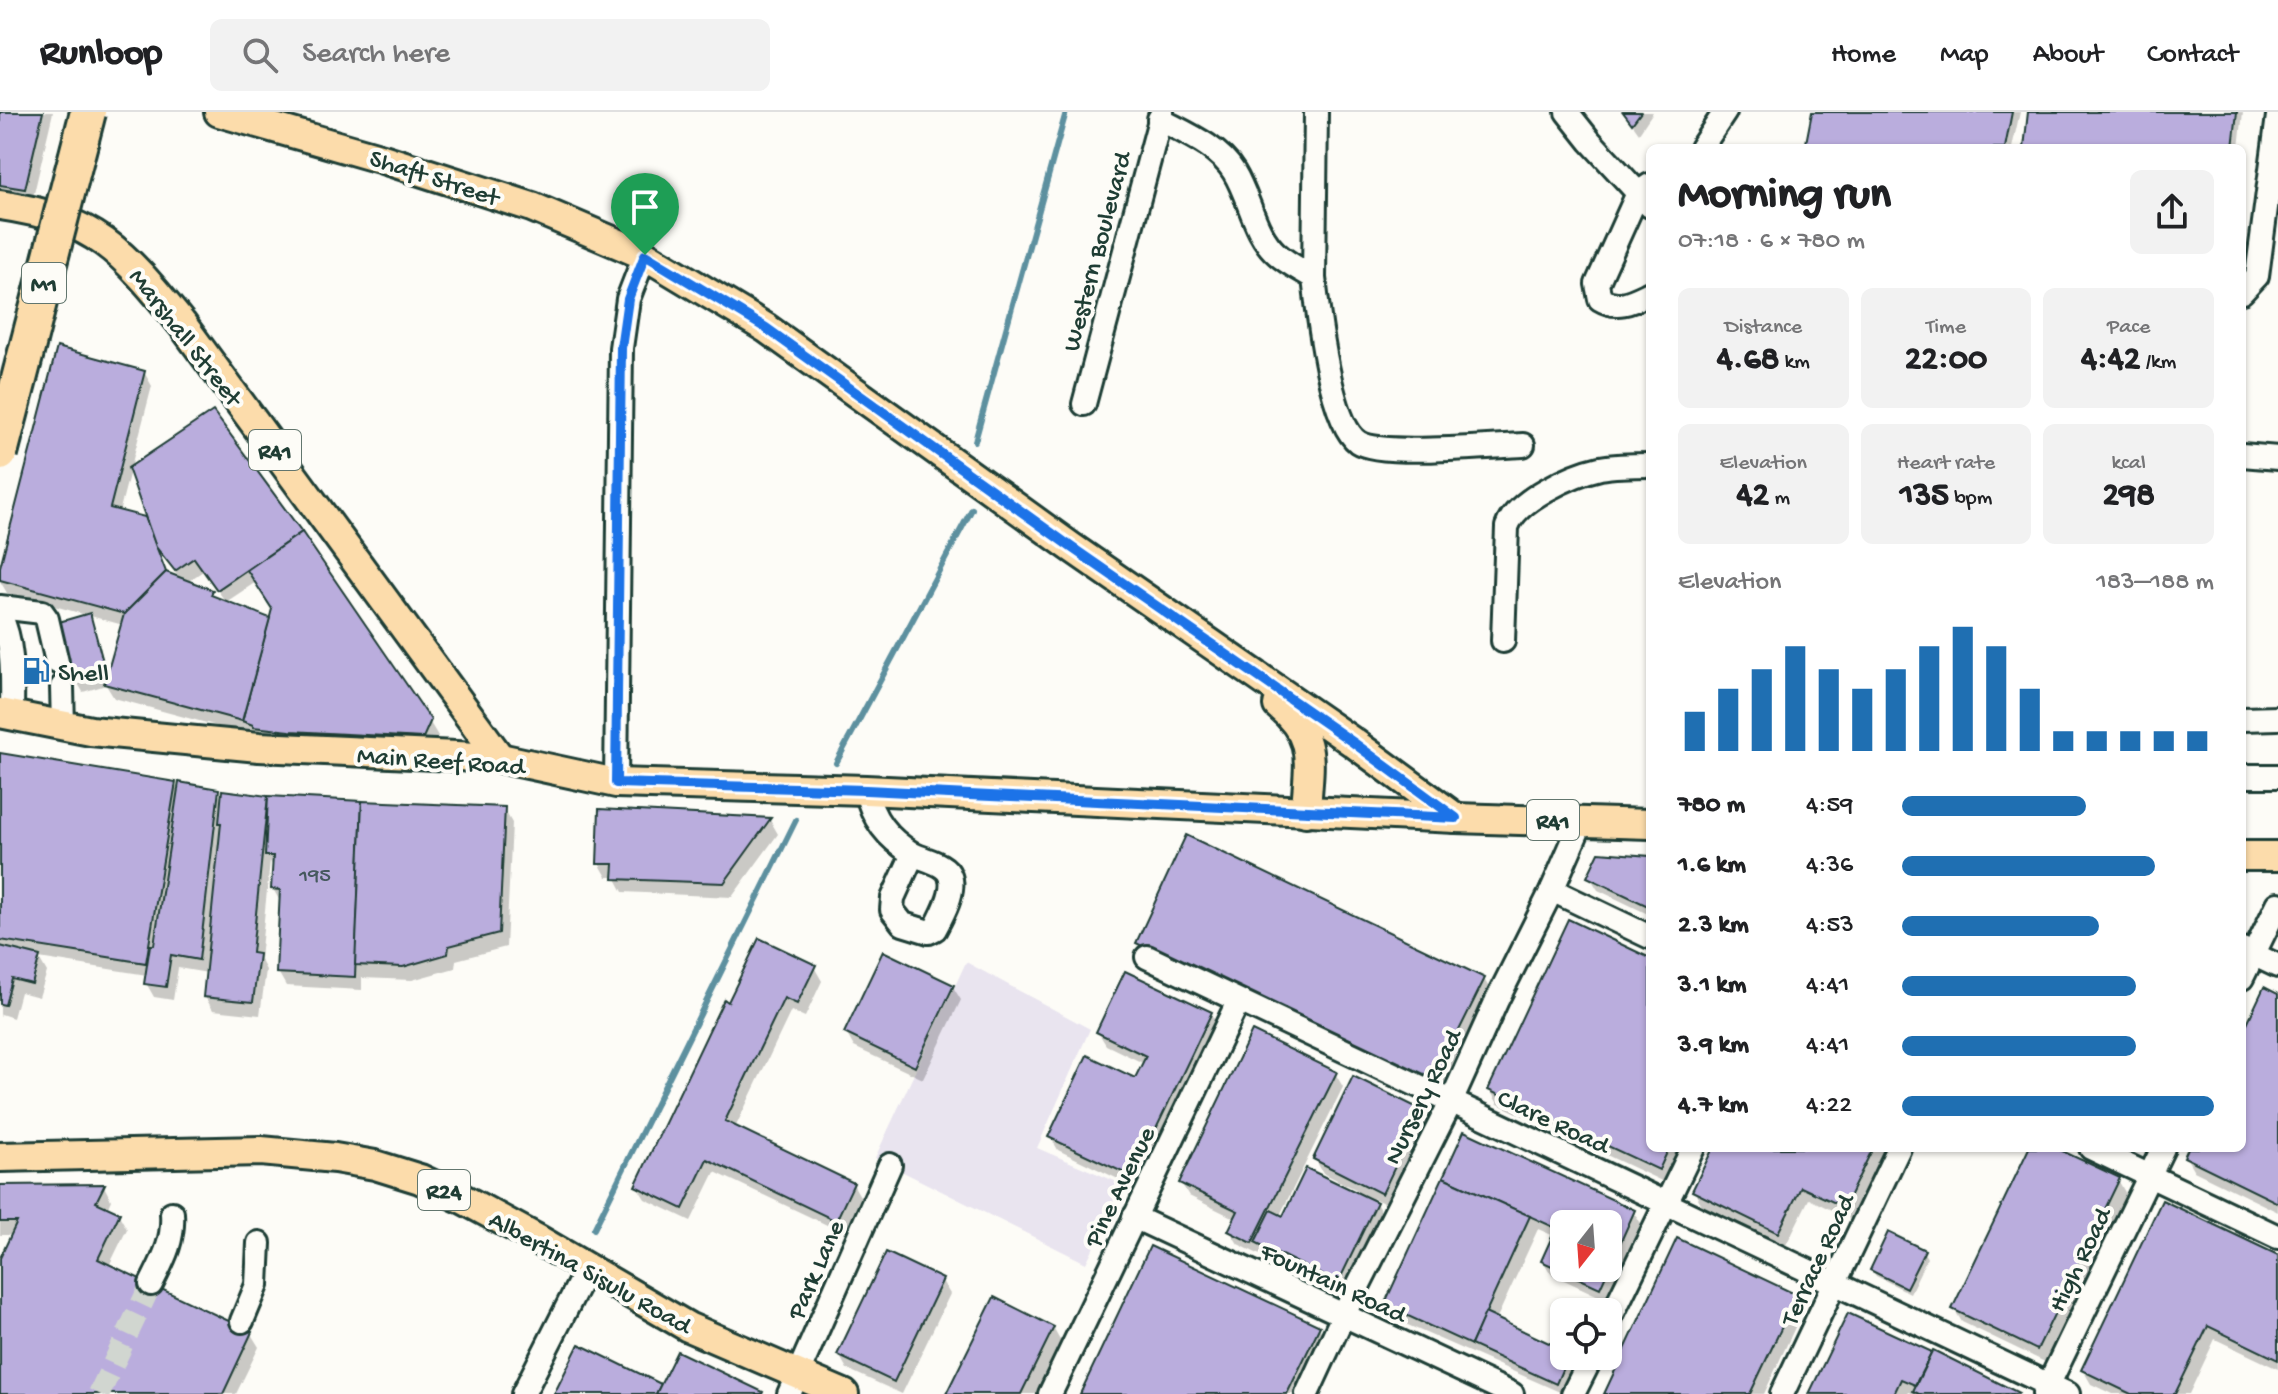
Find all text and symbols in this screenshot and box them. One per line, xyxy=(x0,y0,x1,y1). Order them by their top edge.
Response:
search box xyxy=(210,19,770,91)
text: Runloop xyxy=(40,33,162,77)
icon: search xyxy=(238,33,282,77)
text: Search here xyxy=(302,38,450,73)
text: Home xyxy=(1831,39,1896,72)
text: Map xyxy=(1940,39,1989,72)
text: About xyxy=(2033,39,2103,72)
text: Contact xyxy=(2147,39,2238,72)
street label: Shaft Street xyxy=(365,145,505,217)
street label: Western Boulevard xyxy=(1058,147,1141,355)
button: share xyxy=(2130,170,2214,254)
text: Morning run xyxy=(1678,171,1891,223)
pin xyxy=(611,173,679,255)
icon: arrive xyxy=(623,185,667,229)
text: 07:18 · 6 × 780 m xyxy=(1678,227,1865,258)
road number: M1 xyxy=(22,263,66,303)
street label: Marshall Street xyxy=(120,264,248,416)
text: Distance xyxy=(1724,315,1802,341)
text: Time xyxy=(1926,315,1966,341)
text: Pace xyxy=(2107,315,2150,341)
text: 4.68 xyxy=(1717,341,1779,381)
text: 22:00 xyxy=(1905,341,1987,381)
text: 4:42 xyxy=(2081,341,2140,381)
text: km xyxy=(1779,350,1810,376)
text: /km xyxy=(2140,350,2176,376)
road number: R41 xyxy=(249,430,301,470)
text: Elevation xyxy=(1720,451,1807,477)
text: Heart rate xyxy=(1897,451,1995,477)
text: kcal xyxy=(2111,451,2146,477)
text: 42 xyxy=(1737,477,1769,517)
text: 135 xyxy=(1900,477,1949,517)
text: 298 xyxy=(2103,477,2155,517)
text: m xyxy=(1769,486,1790,512)
text: bpm xyxy=(1949,486,1992,512)
text: Elevation xyxy=(1678,568,1781,599)
text: 183–188 m xyxy=(2096,568,2214,599)
fuel station icon: Shell xyxy=(21,656,51,686)
place label: Shell xyxy=(58,660,109,691)
street label: Main Reef Road xyxy=(356,742,527,785)
text: 780 m xyxy=(1678,791,1745,822)
text: 4:59 xyxy=(1806,791,1853,822)
road number: R41 xyxy=(1527,800,1579,840)
text: 1.6 km xyxy=(1678,851,1746,882)
text: 4:36 xyxy=(1806,851,1853,882)
house number: 195 xyxy=(298,864,331,890)
text: 2.3 km xyxy=(1678,911,1749,942)
text: 4:53 xyxy=(1806,911,1854,942)
text: 3.1 km xyxy=(1678,971,1746,1002)
text: 4:41 xyxy=(1806,971,1849,1002)
street label: Nursery Road xyxy=(1379,1024,1472,1171)
text: 3.9 km xyxy=(1678,1031,1749,1062)
text: 4:41 xyxy=(1806,1031,1849,1062)
street label: Clare Road xyxy=(1491,1085,1615,1164)
text: 4.7 km xyxy=(1678,1091,1748,1122)
text: 4:22 xyxy=(1806,1091,1852,1122)
street label: Pine Avenue xyxy=(1079,1122,1165,1254)
road number: R24 xyxy=(418,1170,470,1210)
street label: Terrace Road xyxy=(1775,1189,1865,1333)
street label: High Road xyxy=(2044,1202,2121,1318)
street label: Albertina Sisulu Road xyxy=(482,1206,697,1344)
north arrow xyxy=(1550,1210,1622,1282)
map controls xyxy=(1550,1210,1622,1370)
street label: Park Lane xyxy=(782,1216,854,1326)
street label: Fountain Road xyxy=(1253,1237,1412,1333)
button: locate xyxy=(1550,1298,1622,1370)

